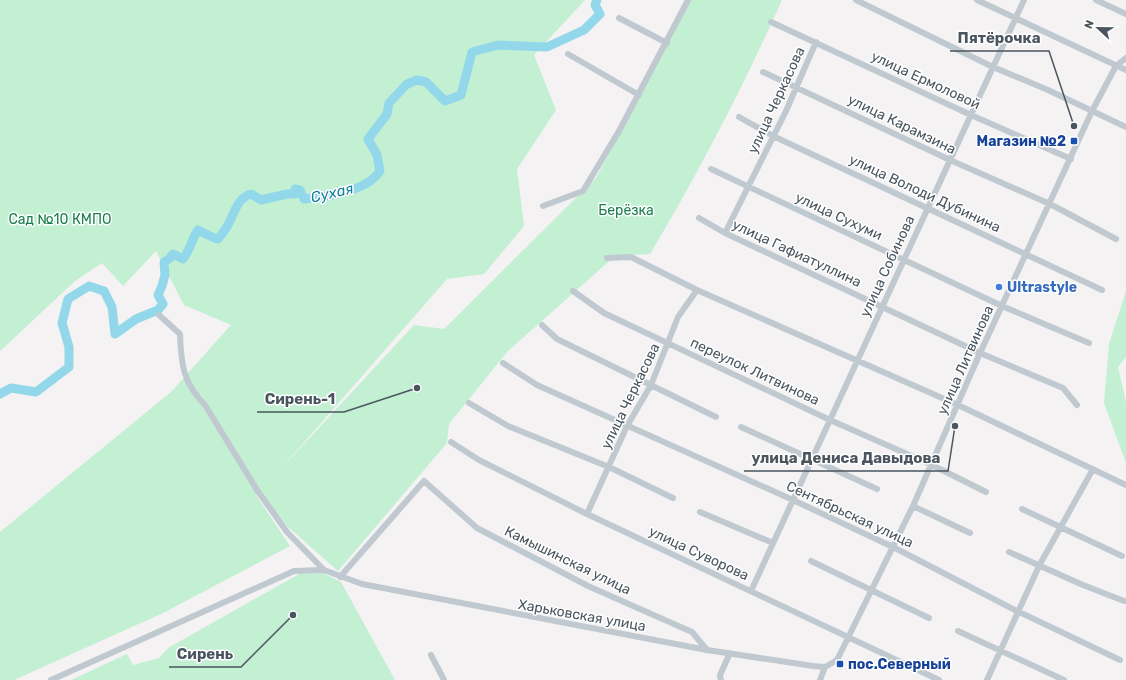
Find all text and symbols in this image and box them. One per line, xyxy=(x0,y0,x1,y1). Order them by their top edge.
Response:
north arrow xyxy=(1078,8,1118,48)
text: N xyxy=(1082,18,1097,31)
callout: Пятёрочка xyxy=(950,24,1049,51)
text: Пятёрочка xyxy=(957,29,1041,47)
street label: улица Черкасова xyxy=(744,44,809,156)
street label: улица Ермоловой xyxy=(868,48,983,113)
street label: улица Карамзина xyxy=(845,91,959,158)
place label: Магазин №2 xyxy=(977,133,1066,150)
marker: Магазин №2 xyxy=(1069,136,1079,146)
street label: улица Володи Дубинина xyxy=(846,151,1003,236)
water label: Сухая xyxy=(309,179,355,207)
street label: улица Сухуми xyxy=(793,189,885,244)
park label: Берёзка xyxy=(598,202,654,219)
park label: Сад №10 КМПО xyxy=(9,211,111,228)
street label: улица Собинова xyxy=(857,213,918,320)
street label: улица Гафиатуллина xyxy=(730,216,864,291)
place label: Ultrastyle xyxy=(1007,279,1077,296)
marker: Ultrastyle xyxy=(994,282,1004,292)
street label: улица Литвинова xyxy=(934,303,997,417)
street label: переулок Литвинова xyxy=(688,334,822,409)
street label: улица Черкасова xyxy=(597,341,663,452)
callout: Сирень-1 xyxy=(257,385,344,412)
text: Сирень-1 xyxy=(265,390,335,408)
callout: улица Дениса Давыдова xyxy=(744,444,948,471)
text: улица Дениса Давыдова xyxy=(752,449,941,467)
street label: Сентябрьская улица xyxy=(784,478,916,551)
street label: Камышинская улица xyxy=(502,522,634,598)
street label: улица Суворова xyxy=(646,523,752,584)
street label: Харьковская улица xyxy=(517,596,647,635)
callout: Сирень xyxy=(169,640,241,667)
text: Сирень xyxy=(177,645,234,663)
place label: пос.Северный xyxy=(848,656,951,673)
marker: пос.Северный xyxy=(835,659,845,669)

